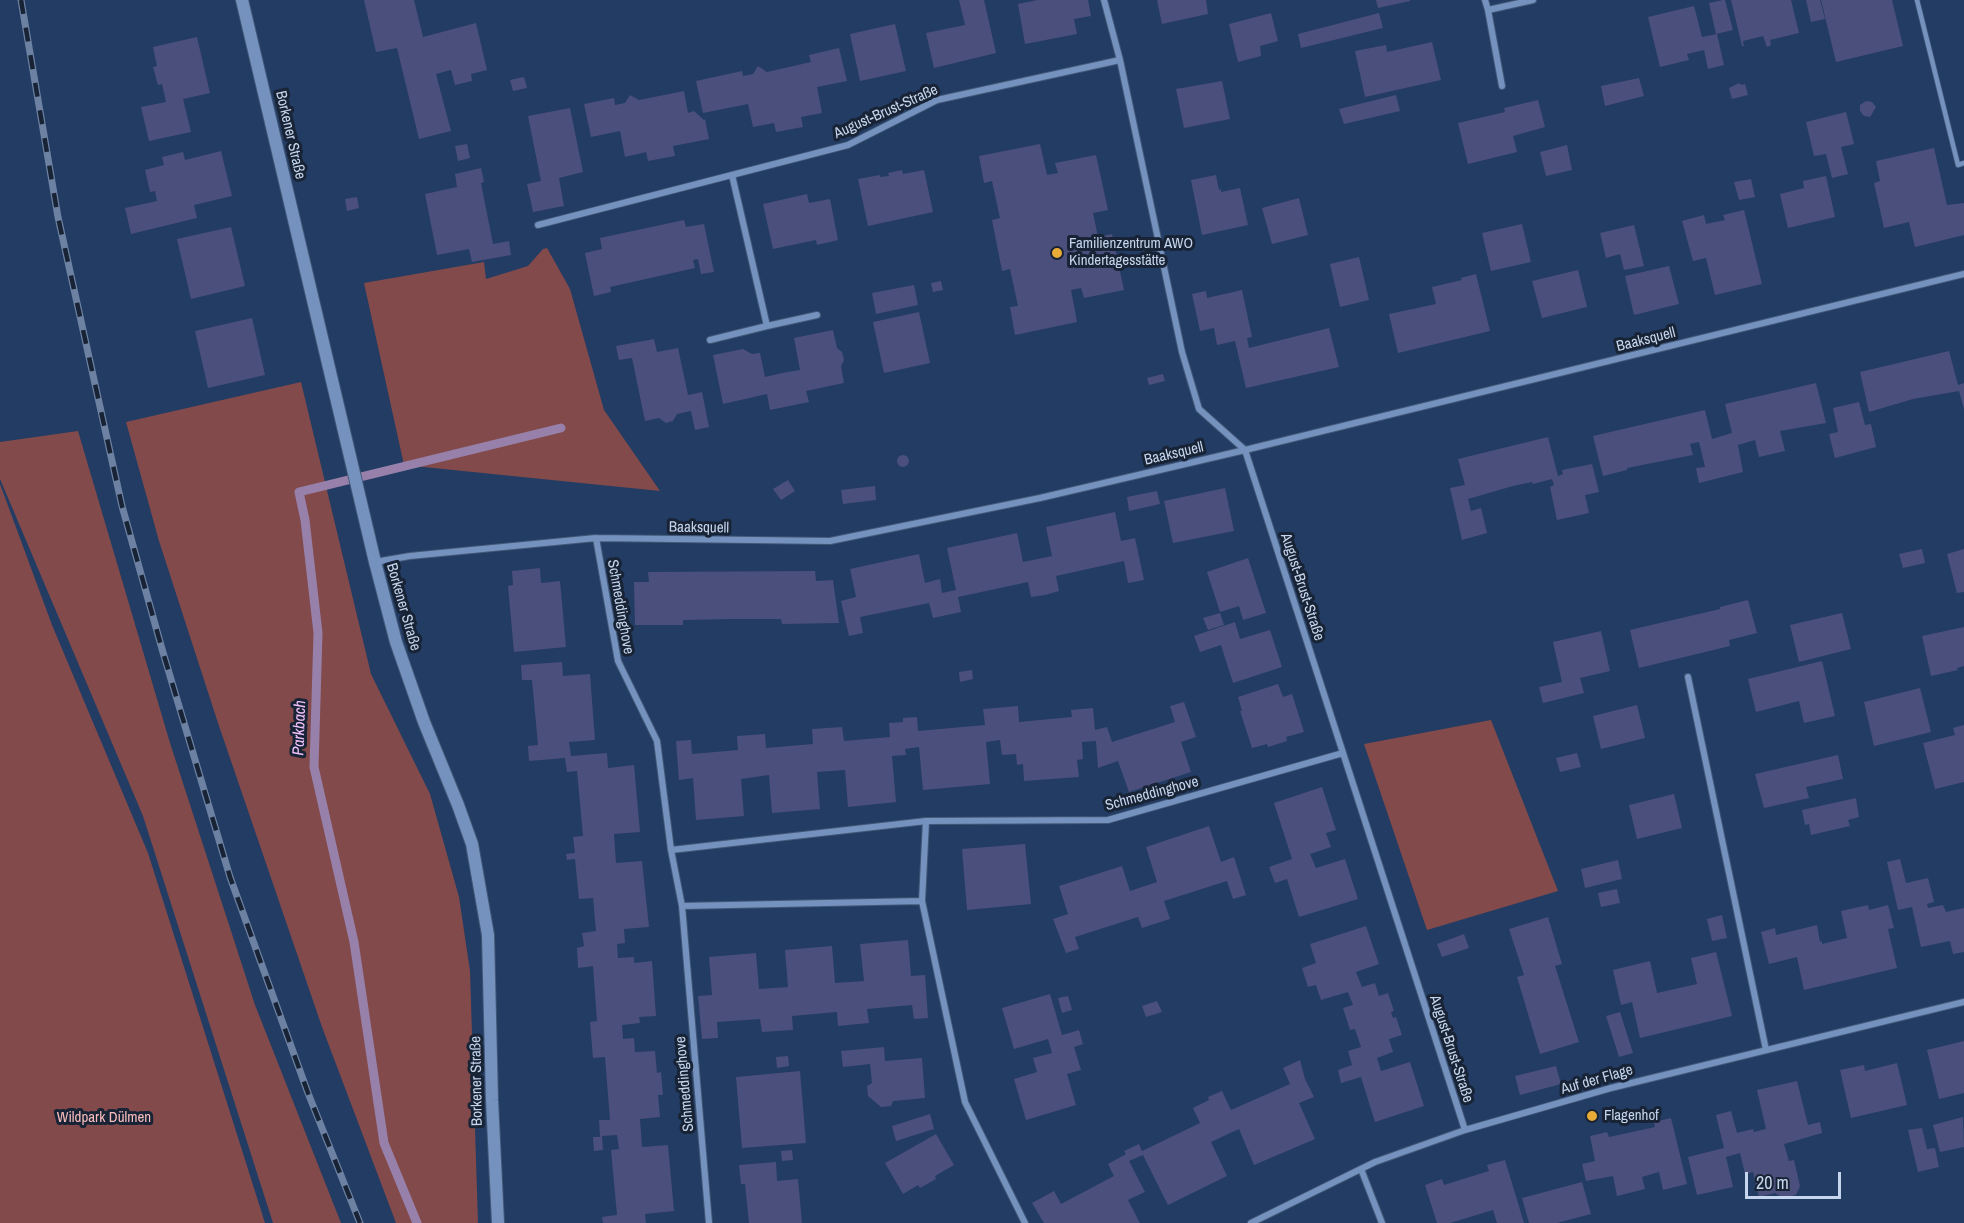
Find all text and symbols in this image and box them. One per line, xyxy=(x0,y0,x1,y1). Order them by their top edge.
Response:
street label: August-Brust-Straße xyxy=(831,81,941,143)
street label: Borkener Straße xyxy=(271,89,309,181)
place label: Familienzentrum AWO Kindertagesstätte xyxy=(1069,235,1193,270)
marker: Familienzentrum AWO Kindertagesstätte xyxy=(1050,246,1064,260)
street label: Baaksquell xyxy=(1615,324,1677,356)
street label: Baaksquell xyxy=(1143,438,1205,470)
street label: Baaksquell xyxy=(669,518,729,538)
street label: August-Brust-Straße xyxy=(1276,531,1328,643)
street label: Schmeddinghove xyxy=(603,558,637,656)
street label: Borkener Straße xyxy=(382,561,424,653)
water label: Parkbach xyxy=(289,700,311,756)
street label: Schmeddinghove xyxy=(1103,773,1201,815)
street label: August-Brust-Straße xyxy=(1425,993,1477,1105)
street label: Borkener Straße xyxy=(467,1036,487,1126)
street label: Schmeddinghove xyxy=(672,1036,698,1132)
street label: Auf der Flage xyxy=(1559,1061,1635,1099)
place label: Flagenhof xyxy=(1604,1107,1659,1125)
park label: Wildpark Dülmen xyxy=(57,1109,151,1127)
marker: Flagenhof xyxy=(1585,1109,1599,1123)
scale bar xyxy=(1748,1160,1844,1198)
text: 20 m xyxy=(1756,1170,1789,1195)

